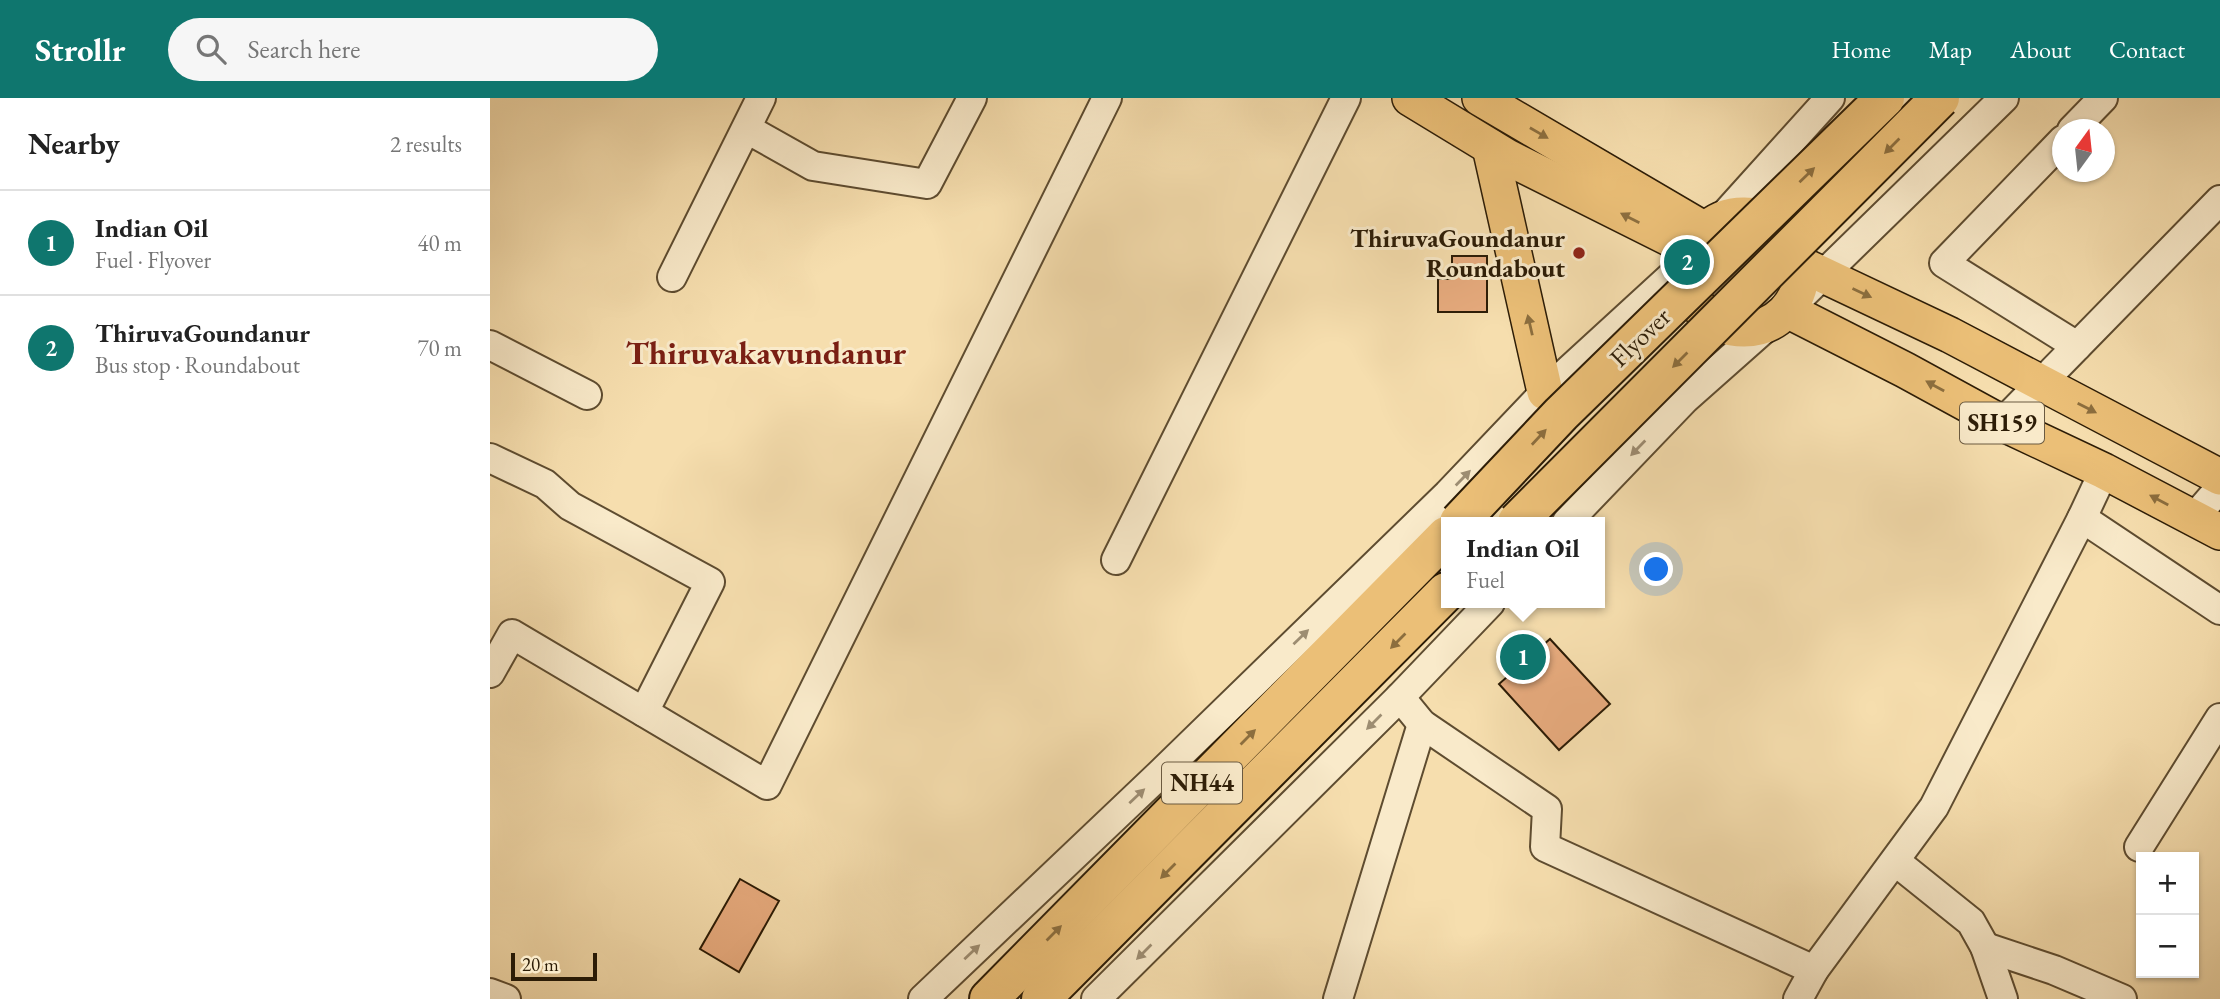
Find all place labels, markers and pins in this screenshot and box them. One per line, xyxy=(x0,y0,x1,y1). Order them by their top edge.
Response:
place label: ThiruvaGoundanur Roundabout xyxy=(1350,221,1565,285)
pin: 2 xyxy=(1664,236,1710,288)
marker: ThiruvaGoundanur Roundabout xyxy=(1571,245,1587,261)
pin: 1 xyxy=(1500,631,1546,683)

